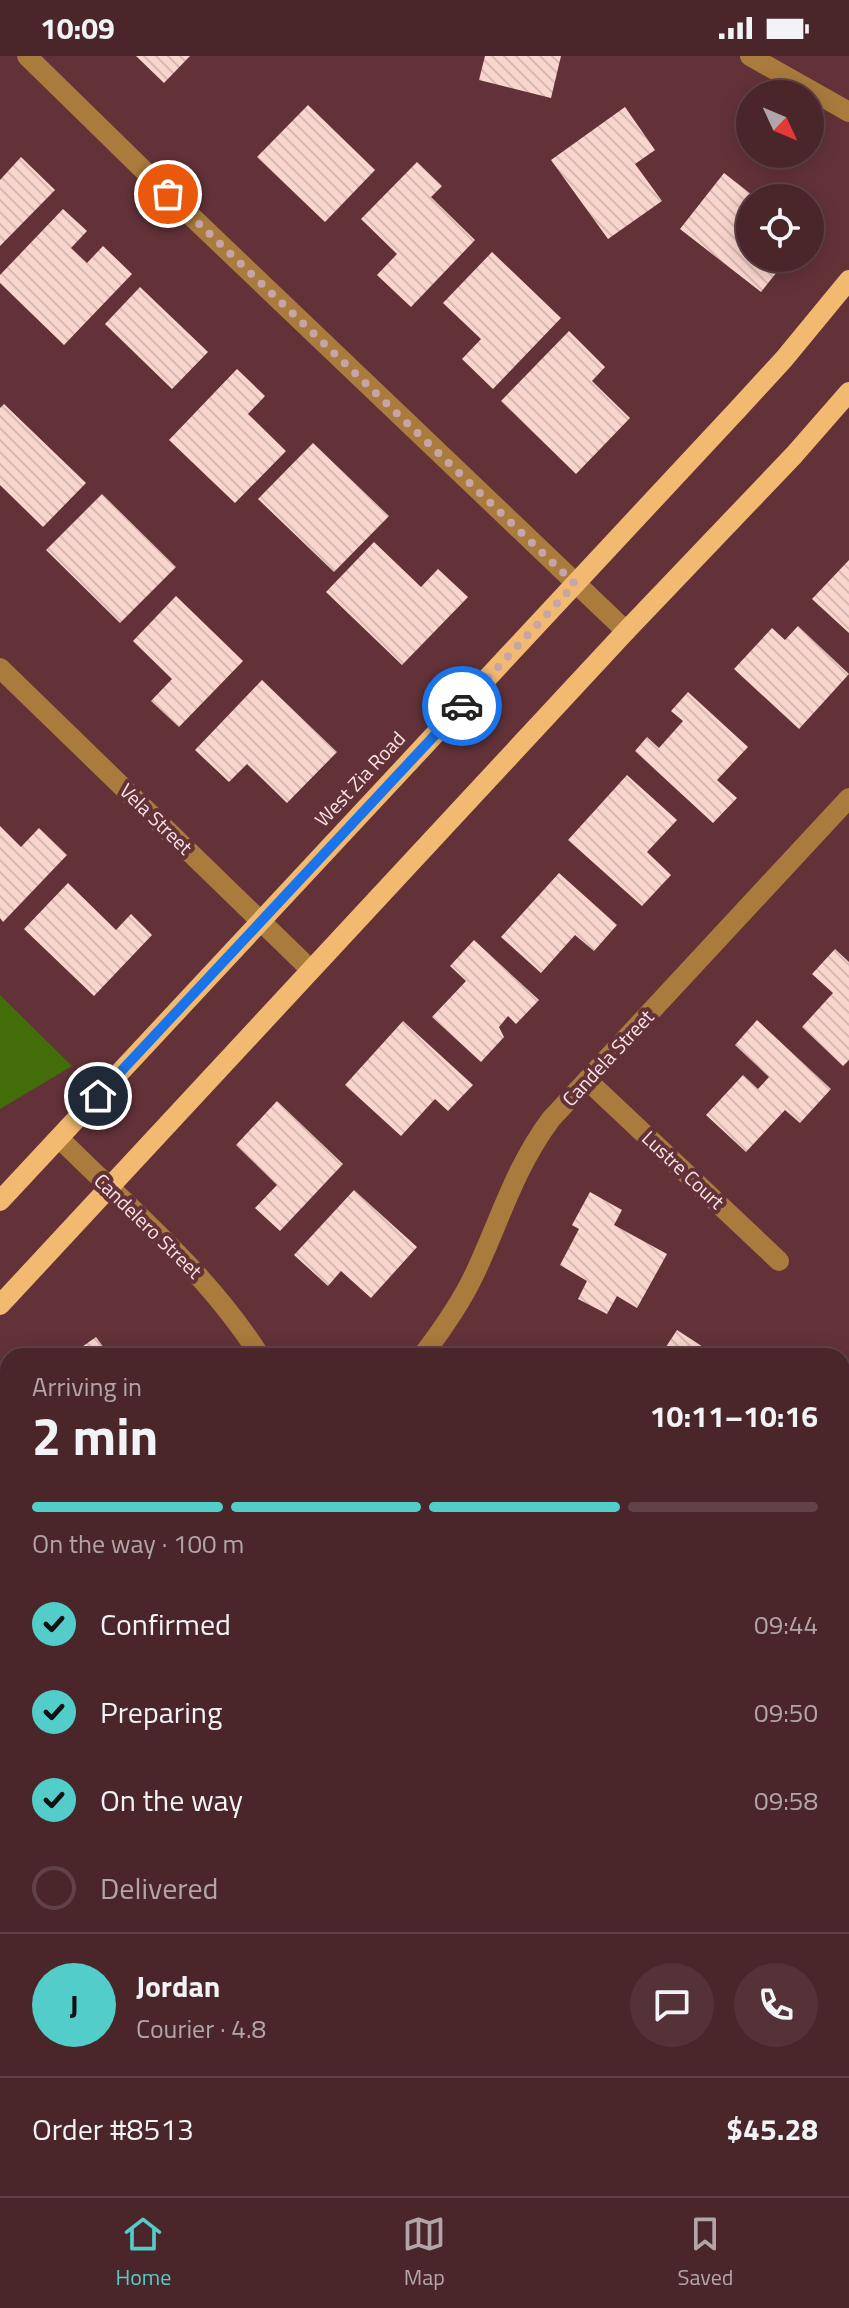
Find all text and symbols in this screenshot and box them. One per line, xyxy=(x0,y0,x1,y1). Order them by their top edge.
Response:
text: 10:09 xyxy=(40,5,115,51)
north arrow xyxy=(736,80,824,168)
map controls xyxy=(736,80,824,272)
pin xyxy=(134,160,202,228)
icon: bag xyxy=(146,172,190,216)
button: locate xyxy=(736,184,824,272)
courier xyxy=(422,666,502,746)
icon: car xyxy=(440,684,484,728)
street label: West Zia Road xyxy=(307,724,412,833)
street label: Vela Street xyxy=(113,776,200,862)
street label: Candela Street xyxy=(554,1002,661,1113)
pin xyxy=(64,1062,132,1130)
icon: home xyxy=(76,1074,120,1118)
street label: Lustre Court xyxy=(635,1123,732,1216)
street label: Candelero Street xyxy=(87,1166,210,1286)
text: Arriving in xyxy=(32,1367,142,1406)
text: 10:11–10:16 xyxy=(650,1393,818,1439)
text: 2 min xyxy=(32,1396,158,1475)
text: On the way · 100 m xyxy=(32,1524,244,1563)
text: Confirmed xyxy=(100,1601,231,1647)
icon: check xyxy=(32,1602,76,1646)
text: 09:44 xyxy=(754,1605,818,1644)
text: Preparing xyxy=(100,1689,222,1735)
icon: check xyxy=(32,1690,76,1734)
text: 09:50 xyxy=(754,1693,818,1732)
text: On the way xyxy=(100,1777,243,1823)
icon: check xyxy=(32,1778,76,1822)
text: 09:58 xyxy=(754,1781,818,1820)
text: Delivered xyxy=(100,1865,218,1911)
text: Jordan xyxy=(136,1963,220,2009)
button: chat xyxy=(630,1963,714,2047)
button: phone xyxy=(734,1963,818,2047)
text: J xyxy=(69,1982,79,2028)
text: Courier · 4.8 xyxy=(136,2009,266,2048)
text: Order #8513 xyxy=(32,2106,194,2152)
text: $45.28 xyxy=(726,2106,818,2152)
tab: Home xyxy=(116,2212,171,2294)
tab: Map xyxy=(402,2212,446,2294)
tab: Saved xyxy=(677,2212,733,2294)

